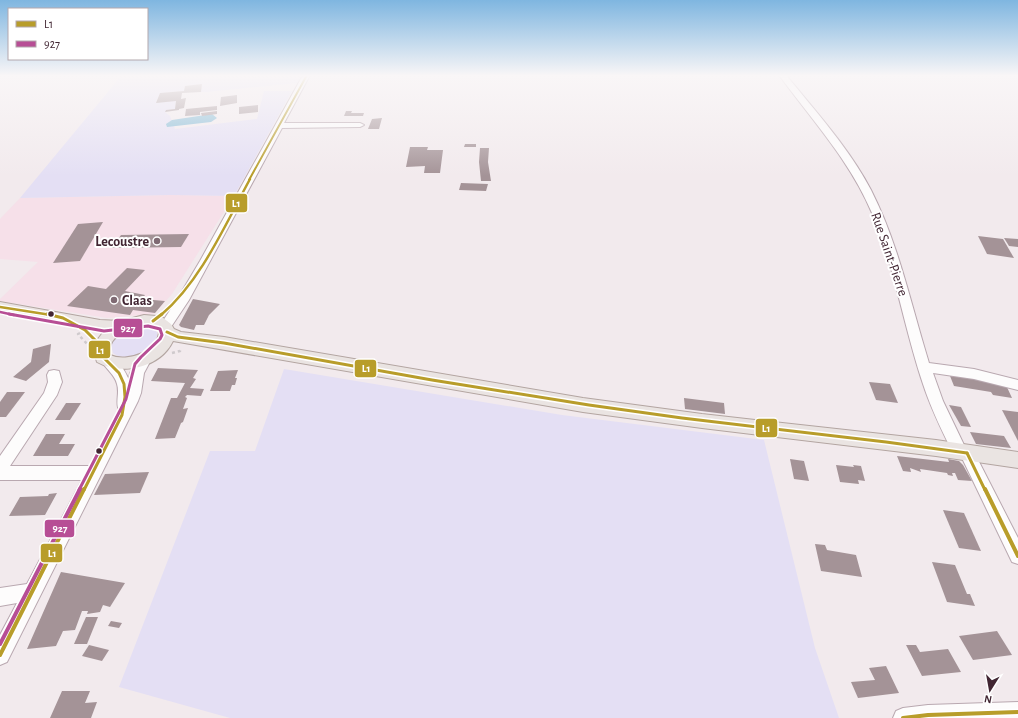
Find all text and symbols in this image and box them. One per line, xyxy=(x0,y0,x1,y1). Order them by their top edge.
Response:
legend xyxy=(8,8,148,60)
text: L1 xyxy=(44,18,53,30)
text: 927 xyxy=(44,38,60,50)
line badge: L1 xyxy=(225,193,248,213)
text: L1 xyxy=(232,198,240,209)
street label: Rue Saint-Pierre xyxy=(868,211,910,298)
place label: Lecoustre xyxy=(95,235,149,249)
marker: Lecoustre xyxy=(152,236,162,246)
place label: Claas xyxy=(122,294,152,308)
marker: Claas xyxy=(109,295,119,305)
unlabelled marker xyxy=(46,309,56,319)
line badge: 927 xyxy=(113,318,143,338)
text: 927 xyxy=(120,323,136,334)
line badge: L1 xyxy=(88,340,111,359)
text: L1 xyxy=(96,345,104,356)
line badge: L1 xyxy=(354,359,377,378)
text: L1 xyxy=(362,363,370,374)
line badge: L1 xyxy=(755,418,778,438)
text: L1 xyxy=(762,423,770,434)
unlabelled marker xyxy=(94,446,104,456)
line badge: 927 xyxy=(44,519,75,538)
text: 927 xyxy=(52,523,68,534)
line badge: L1 xyxy=(40,543,63,563)
text: L1 xyxy=(48,548,56,559)
north arrow xyxy=(970,670,1010,710)
text: N xyxy=(983,693,993,705)

